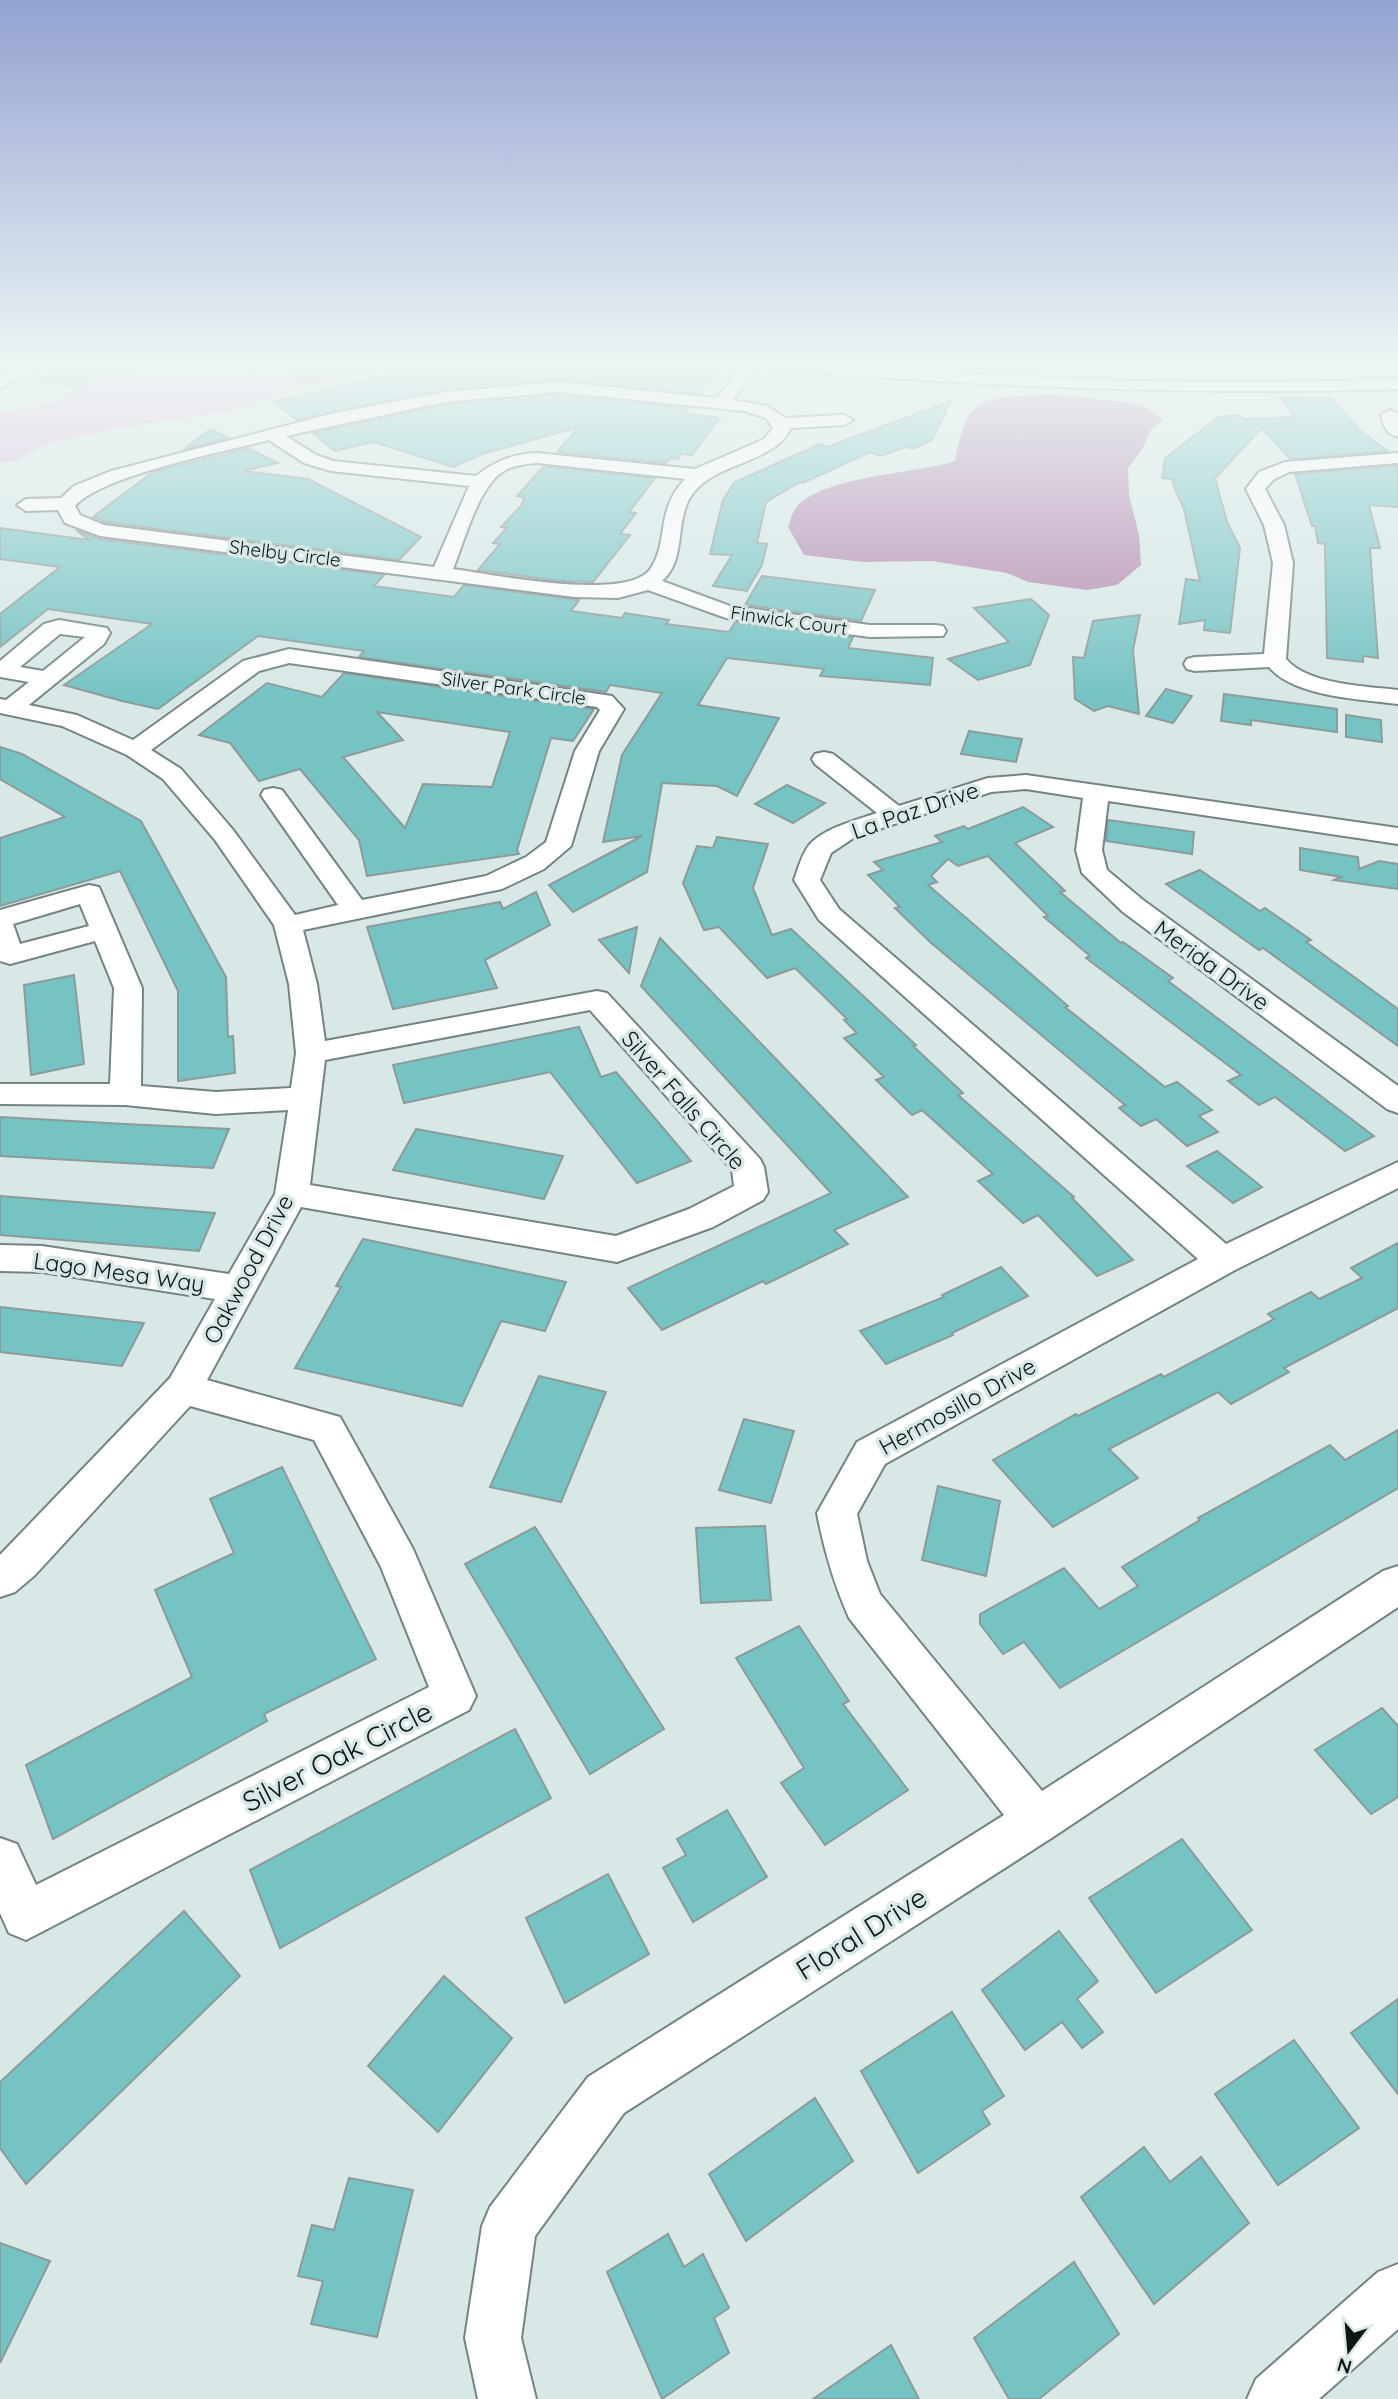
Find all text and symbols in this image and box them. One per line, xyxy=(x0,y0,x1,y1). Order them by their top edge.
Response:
street label: Shelby Circle xyxy=(228,534,342,572)
street label: Finwick Court xyxy=(729,600,849,640)
street label: Silver Park Circle xyxy=(440,666,588,710)
street label: La Paz Drive xyxy=(848,775,982,845)
street label: Merida Drive xyxy=(1149,914,1275,1016)
street label: Silver Falls Circle xyxy=(616,1024,752,1176)
street label: Oakwood Drive xyxy=(197,1190,299,1348)
street label: Lago Mesa Way xyxy=(32,1246,206,1298)
street label: Hermosillo Drive xyxy=(873,1351,1041,1461)
street label: Silver Oak Circle xyxy=(236,1693,438,1819)
street label: Floral Drive xyxy=(789,1879,933,1987)
north arrow xyxy=(1314,2315,1384,2385)
text: N xyxy=(1334,2353,1354,2380)

